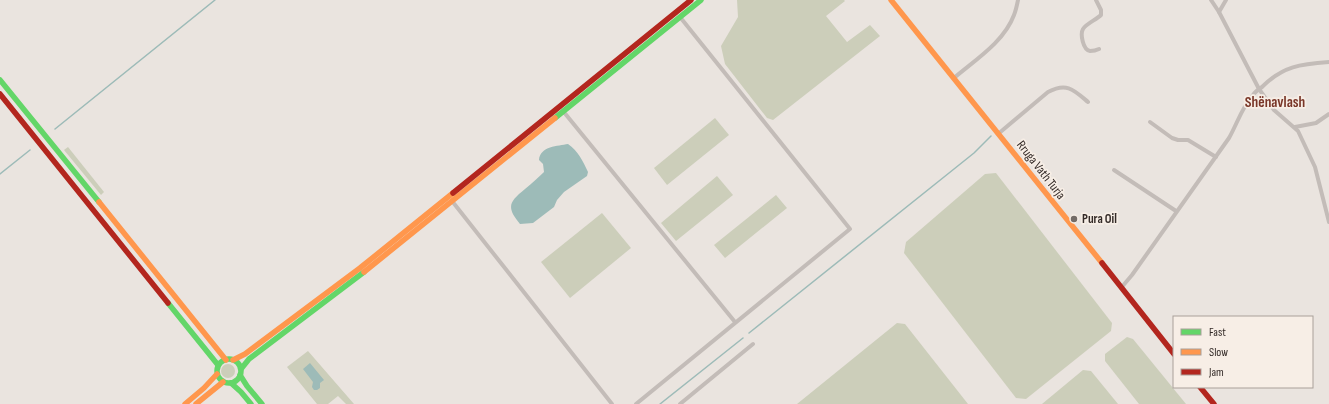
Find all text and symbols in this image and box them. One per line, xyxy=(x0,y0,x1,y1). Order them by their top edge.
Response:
district label: Shënavlash xyxy=(1245,93,1305,112)
street label: Rruga Vath Turja xyxy=(1013,137,1069,203)
place label: Pura Oil xyxy=(1082,211,1117,227)
marker: Pura Oil xyxy=(1069,214,1079,224)
legend xyxy=(1173,316,1313,388)
text: Fast xyxy=(1209,325,1226,340)
text: Slow xyxy=(1209,345,1228,360)
text: Jam xyxy=(1208,365,1224,380)

